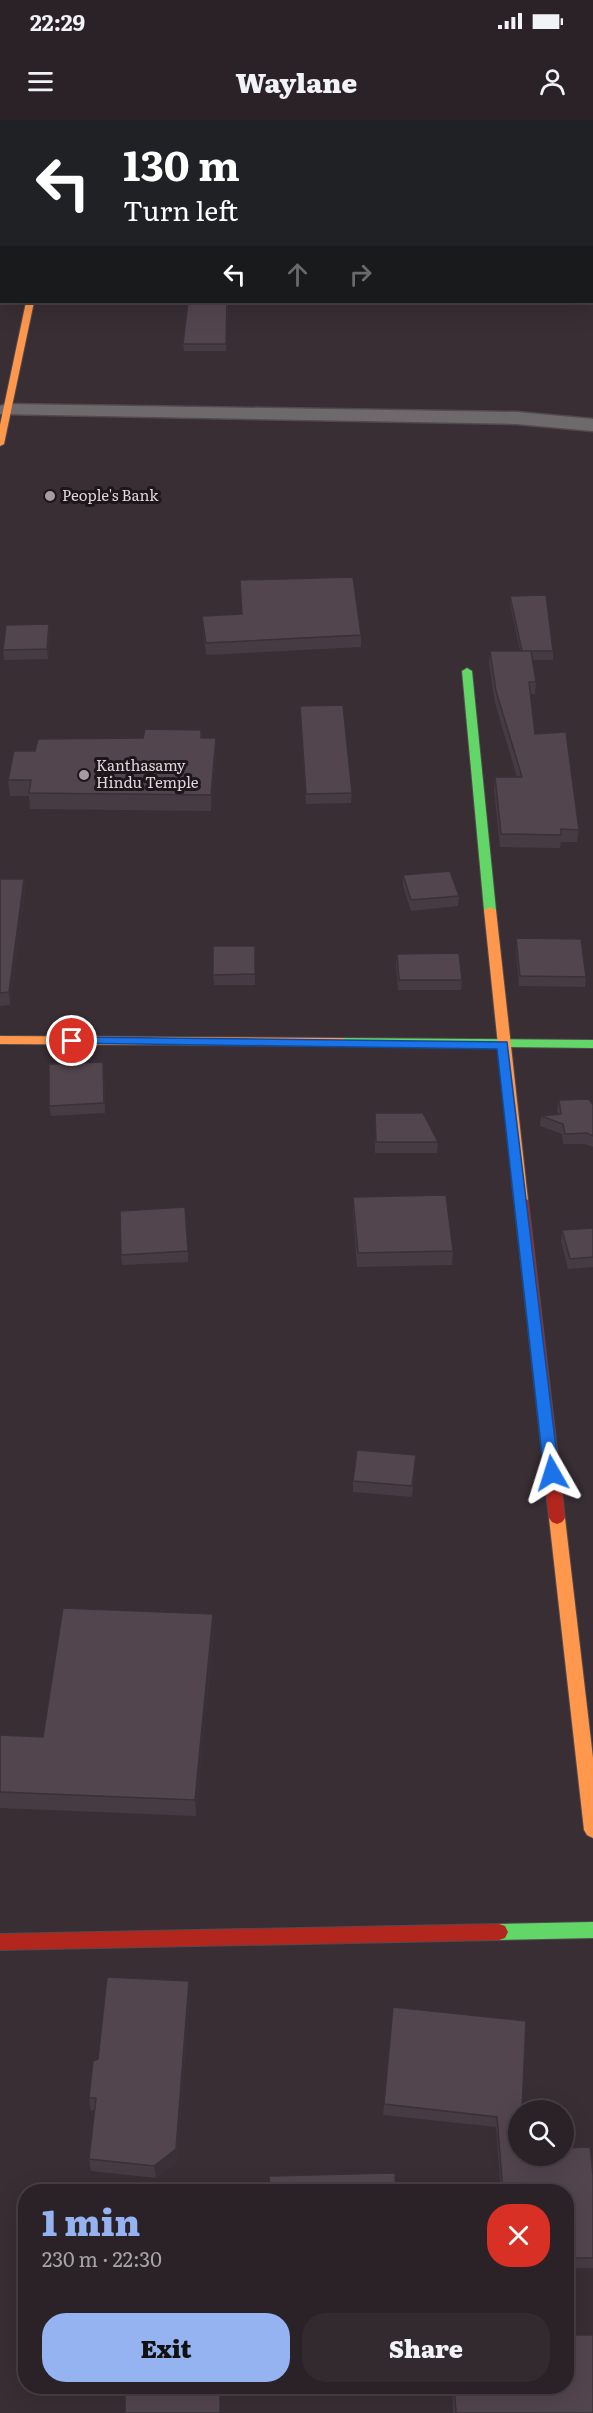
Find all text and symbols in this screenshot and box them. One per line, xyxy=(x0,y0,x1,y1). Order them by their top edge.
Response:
text: 22:29 xyxy=(30,5,85,38)
text: Waylane xyxy=(236,61,357,101)
icon: menu xyxy=(24,65,57,98)
icon: person xyxy=(536,65,569,98)
text: 130 m xyxy=(123,132,240,194)
icon: left xyxy=(24,144,102,222)
text: Turn left xyxy=(123,189,238,229)
icon: left xyxy=(218,258,251,291)
icon: ahead xyxy=(281,258,314,291)
icon: right xyxy=(344,258,377,291)
place label: People's Bank xyxy=(62,483,159,506)
marker: People's Bank xyxy=(43,489,57,503)
place label: Kanthasamy Hindu Temple xyxy=(96,753,199,793)
marker: Kanthasamy Hindu Temple xyxy=(77,768,91,782)
pin xyxy=(46,1015,97,1066)
icon: arrive xyxy=(55,1024,88,1057)
position arrow xyxy=(520,1441,584,1505)
map controls xyxy=(508,2100,574,2166)
button: search xyxy=(508,2100,574,2166)
text: 1 min xyxy=(42,2194,140,2247)
button: close xyxy=(487,2204,550,2267)
text: 230 m · 22:30 xyxy=(42,2243,162,2273)
button: Exit xyxy=(42,2313,290,2382)
button: Share xyxy=(302,2313,550,2382)

